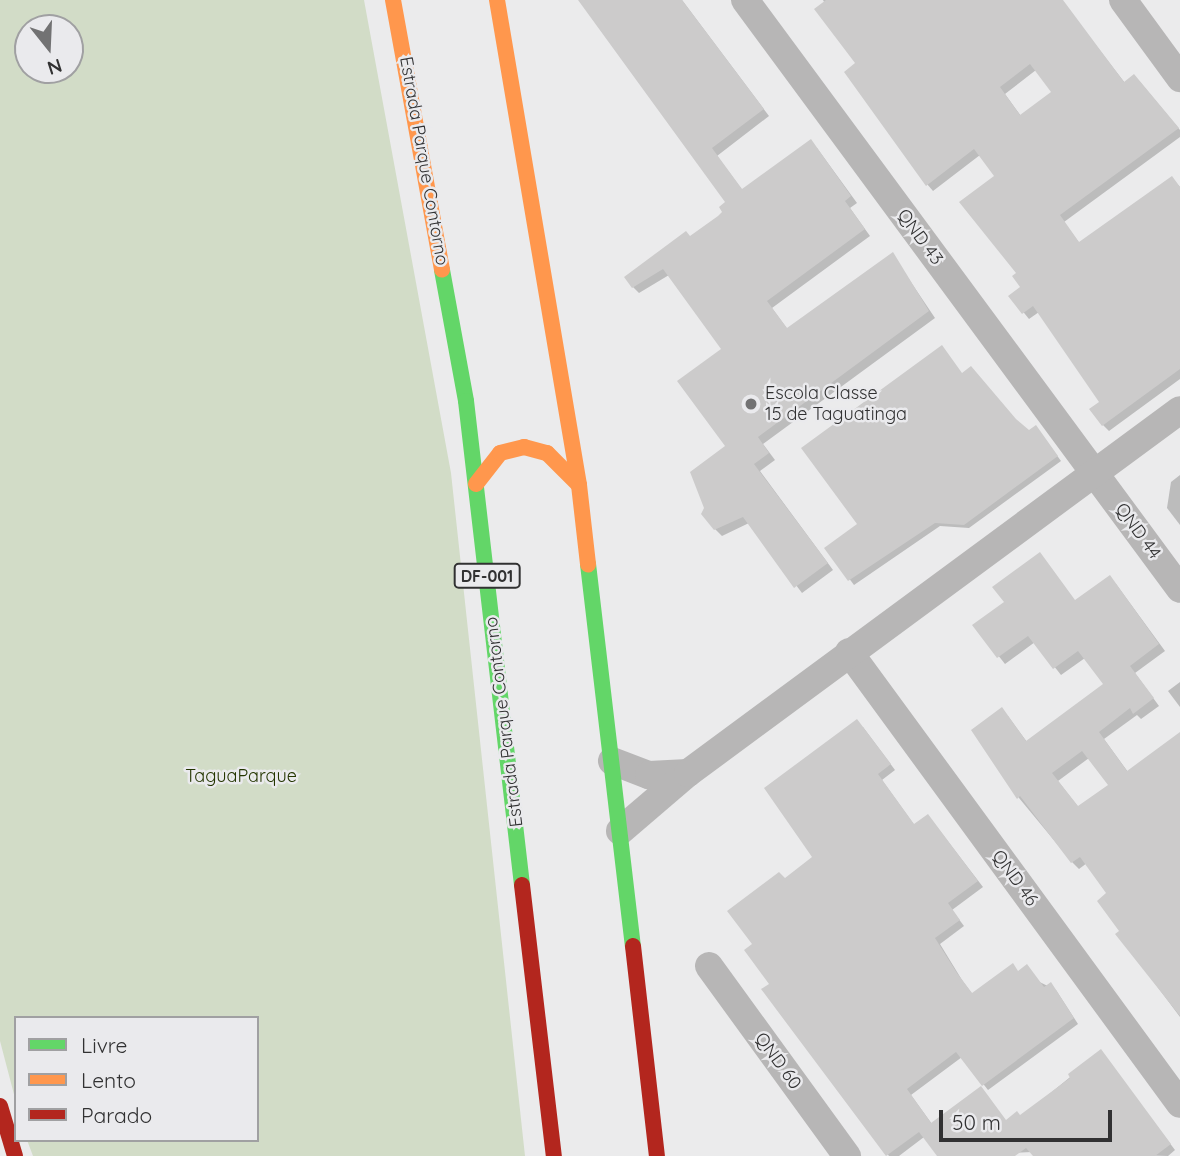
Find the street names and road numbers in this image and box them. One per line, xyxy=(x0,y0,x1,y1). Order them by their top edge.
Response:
street label: Estrada Parque Contorno xyxy=(395,55,453,267)
street label: QND 43 xyxy=(893,205,947,269)
street label: QND 44 xyxy=(1110,499,1166,563)
road number: DF-001 xyxy=(452,564,522,589)
street label: Estrada Parque Contorno xyxy=(480,616,528,828)
street label: QND 46 xyxy=(987,846,1043,910)
street label: QND 60 xyxy=(750,1028,806,1094)

